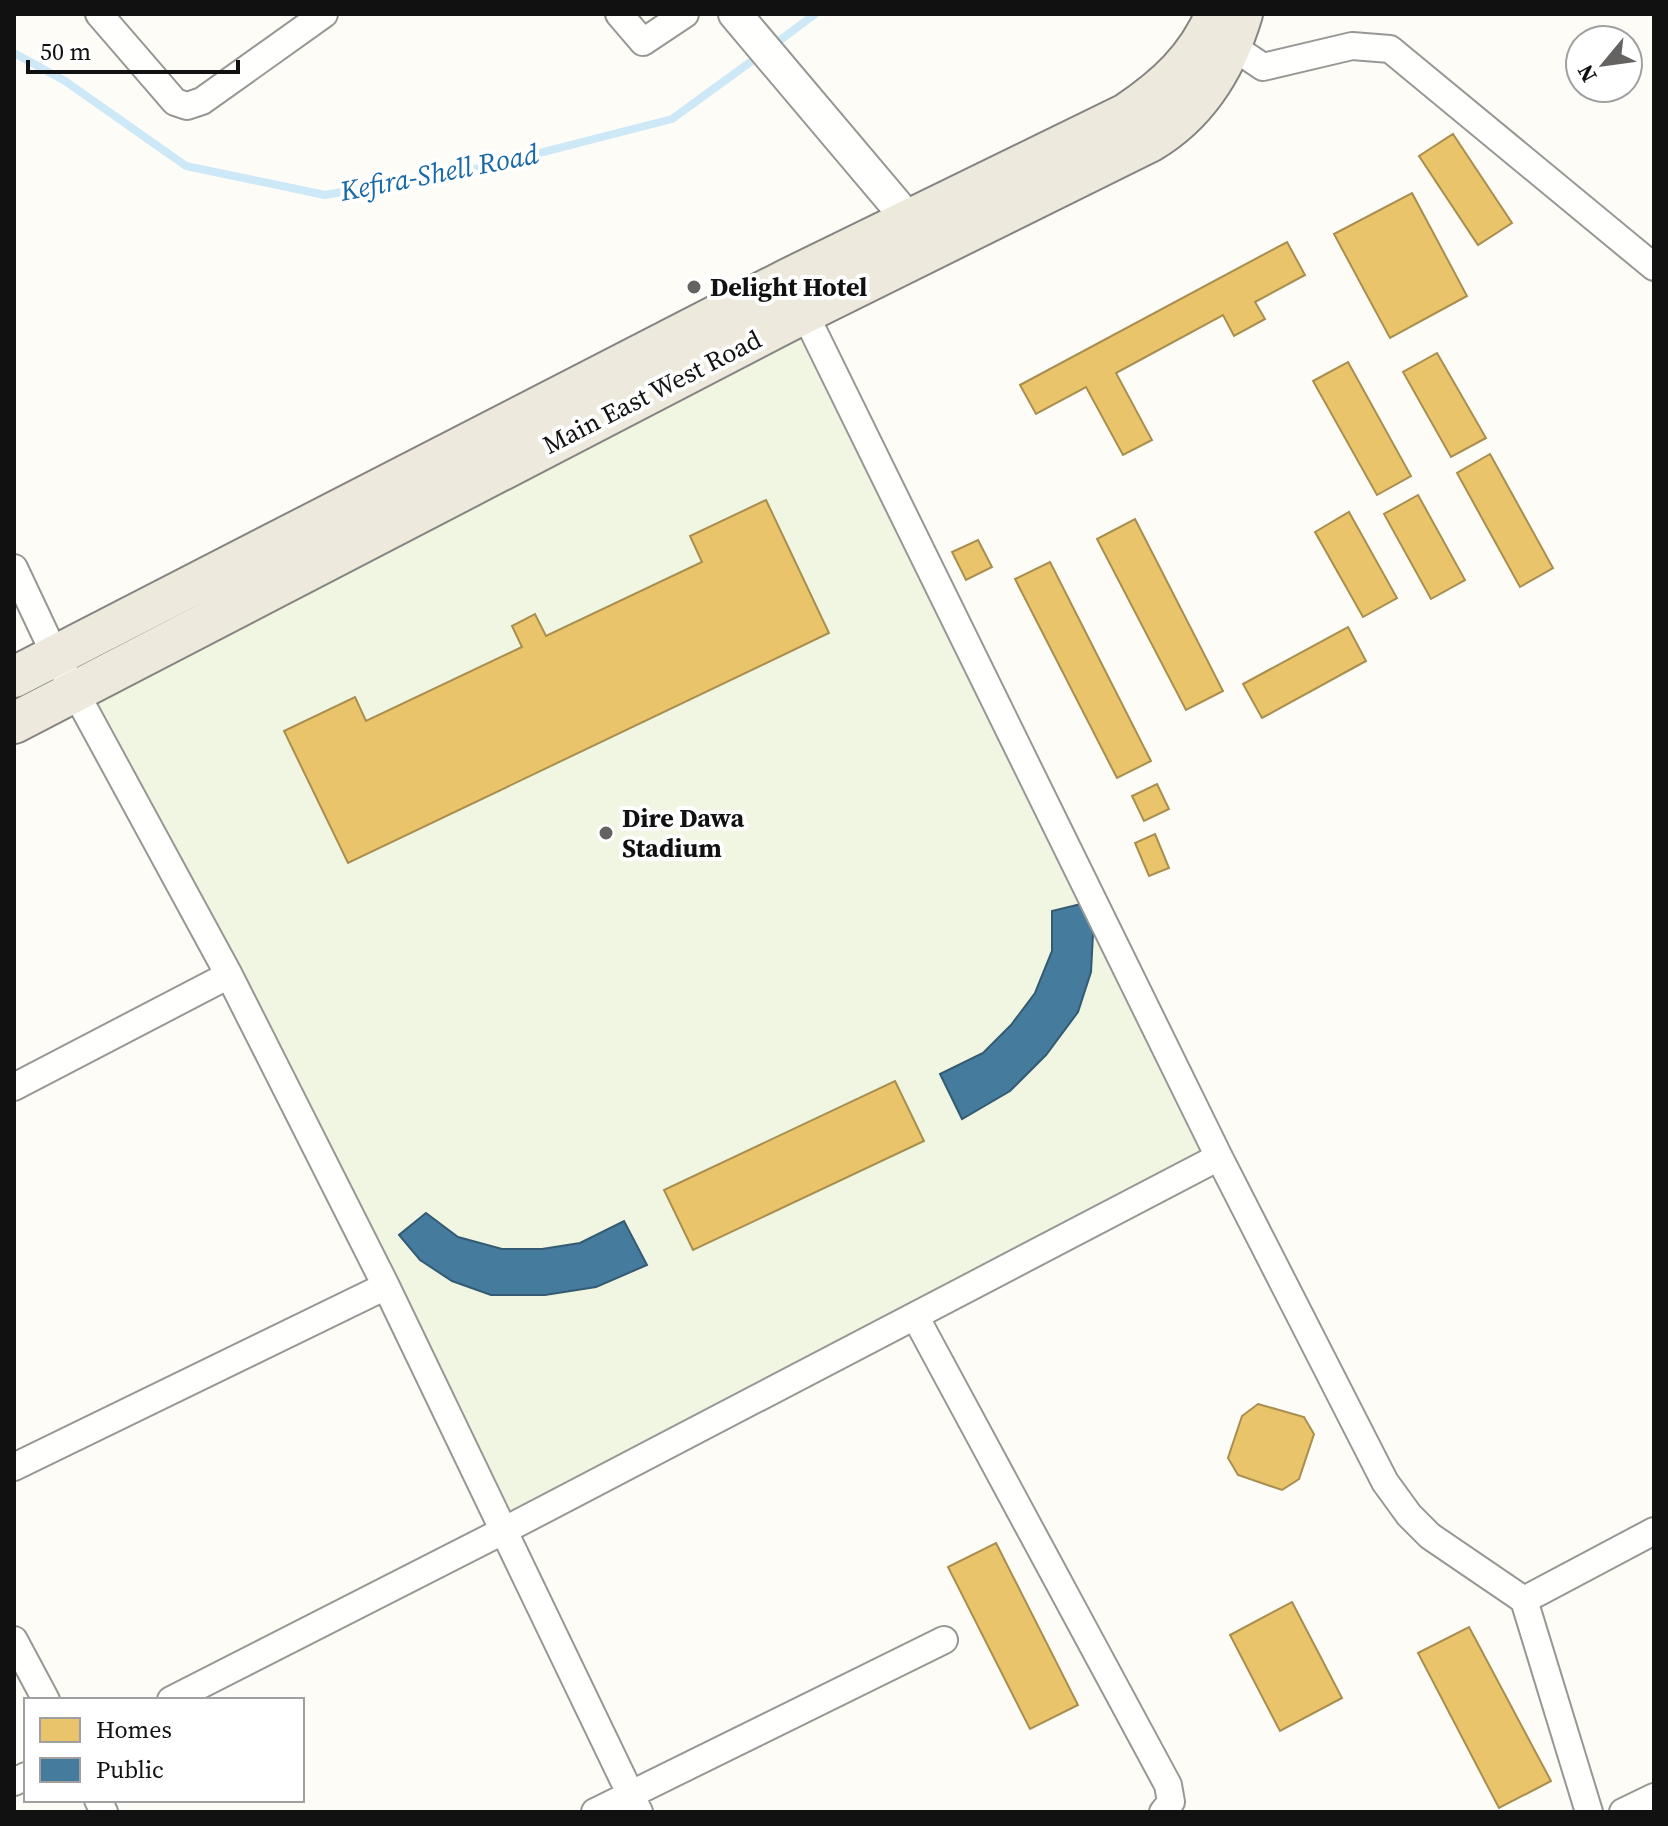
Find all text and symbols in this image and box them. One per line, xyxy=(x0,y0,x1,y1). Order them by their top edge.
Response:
scale bar xyxy=(28,24,238,74)
north arrow xyxy=(1564,24,1644,104)
text: 50 m xyxy=(40,35,91,68)
text: N xyxy=(1570,59,1604,88)
water label: Kefira-Shell Road xyxy=(336,134,542,210)
place label: Delight Hotel xyxy=(710,269,867,305)
marker: Delight Hotel xyxy=(685,278,703,296)
street label: Main East West Road xyxy=(537,321,768,463)
place label: Dire Dawa Stadium xyxy=(622,800,744,866)
marker: Dire Dawa Stadium xyxy=(597,824,615,842)
legend xyxy=(24,1698,304,1802)
text: Homes xyxy=(96,1713,172,1746)
text: Public xyxy=(96,1753,164,1786)

